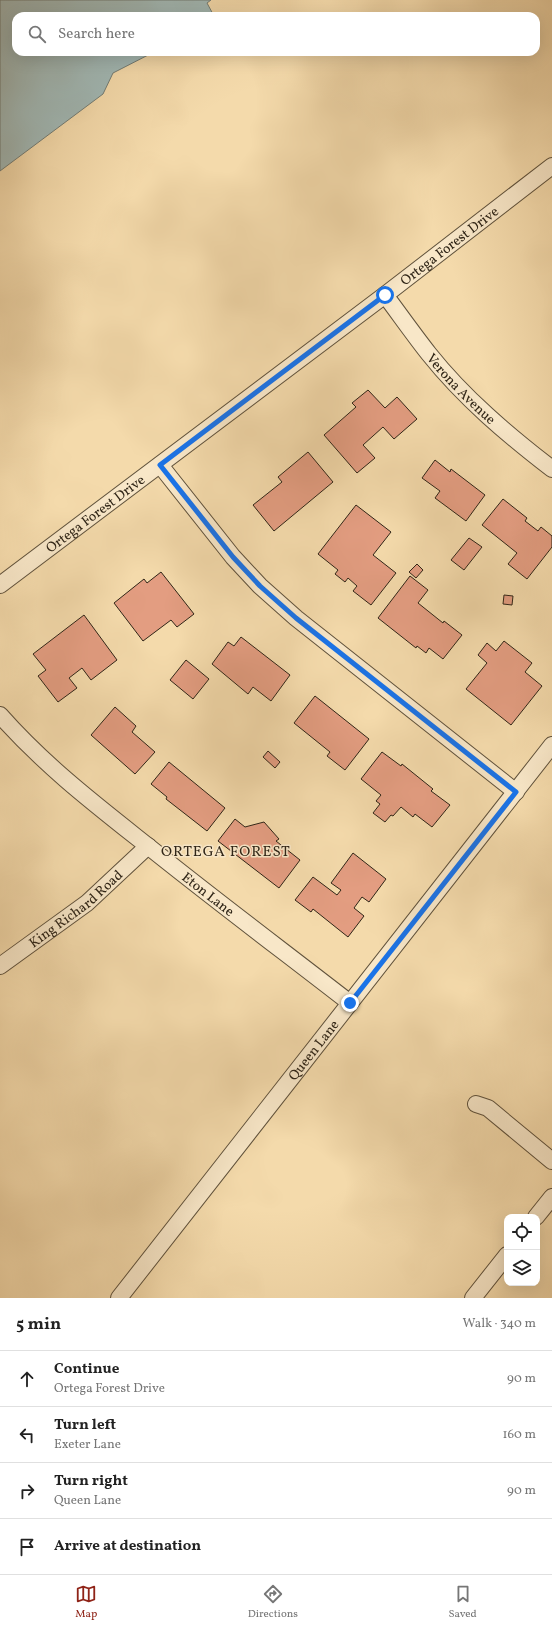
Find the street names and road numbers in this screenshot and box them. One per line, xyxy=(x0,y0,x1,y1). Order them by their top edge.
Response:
street label: Ortega Forest Drive xyxy=(397,202,503,291)
street label: Verona Avenue xyxy=(421,350,499,430)
street label: Ortega Forest Drive xyxy=(42,471,150,558)
street label: King Richard Road xyxy=(26,866,128,953)
street label: Eton Lane xyxy=(177,869,238,922)
street label: Queen Lane xyxy=(285,1016,344,1085)

